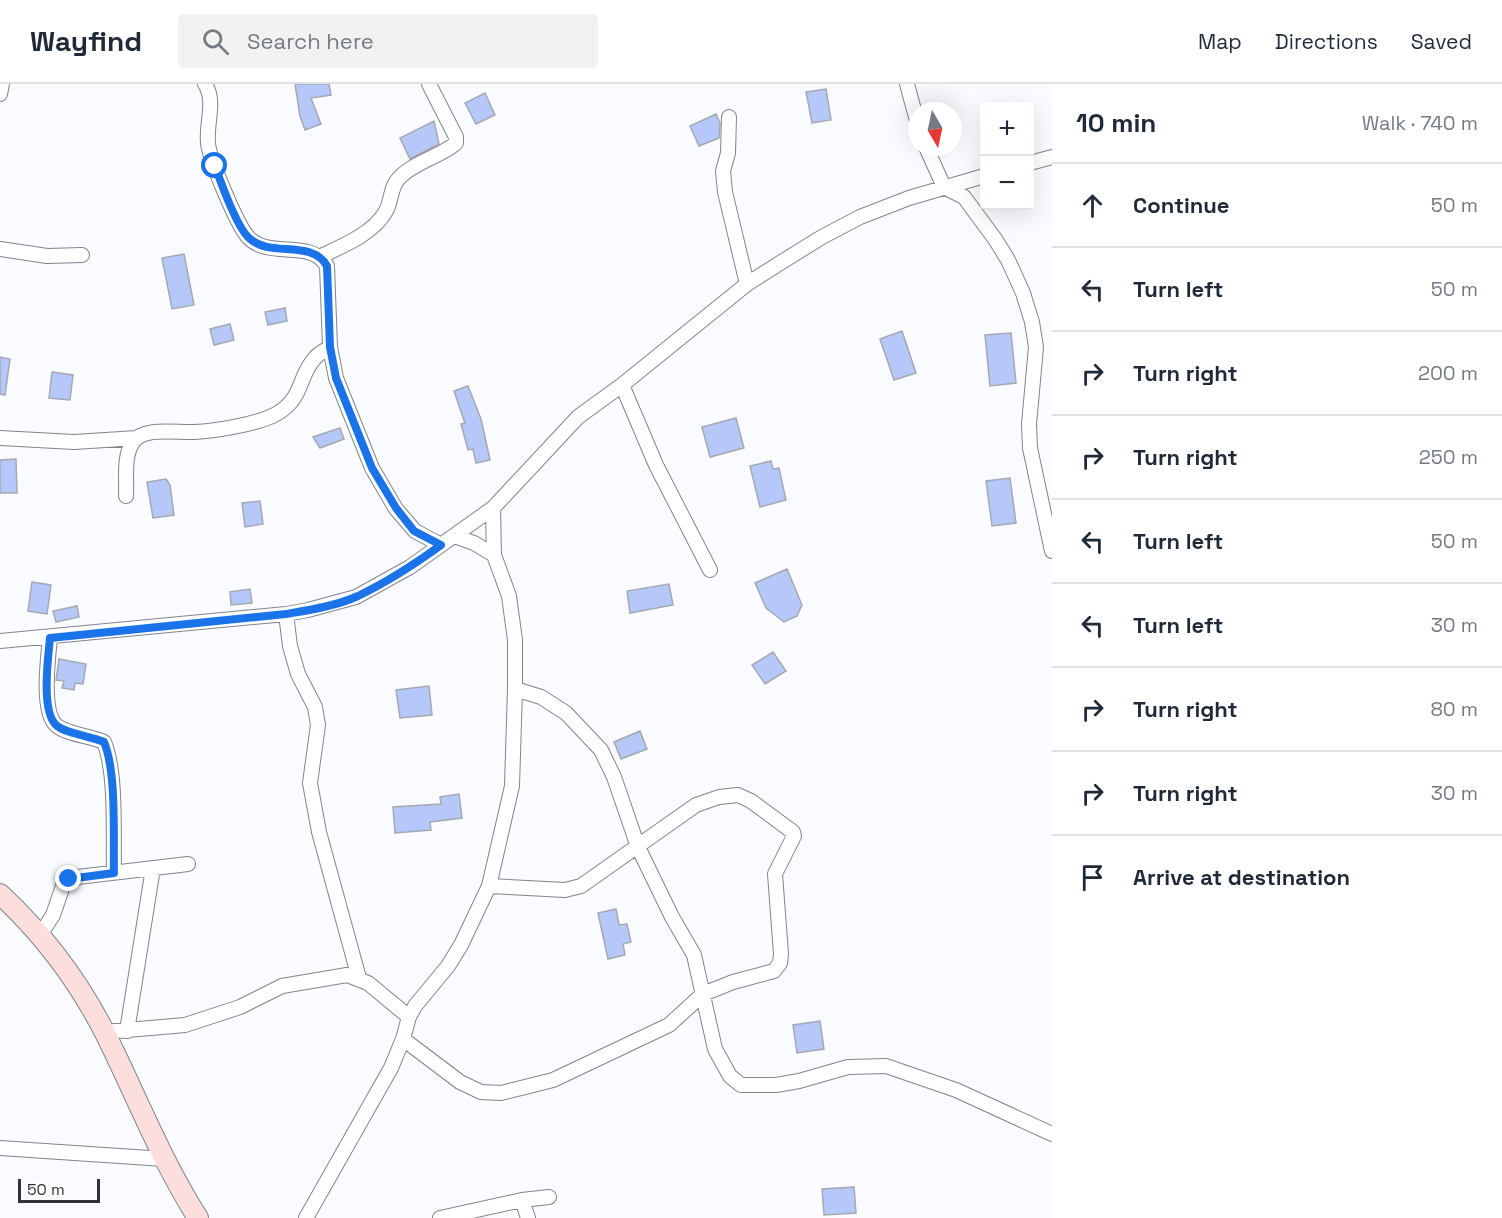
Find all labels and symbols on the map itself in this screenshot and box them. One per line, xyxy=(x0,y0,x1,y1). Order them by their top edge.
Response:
north arrow xyxy=(908,102,962,156)
route start xyxy=(201,152,227,178)
route end xyxy=(55,865,81,891)
scale bar xyxy=(18,1176,100,1204)

